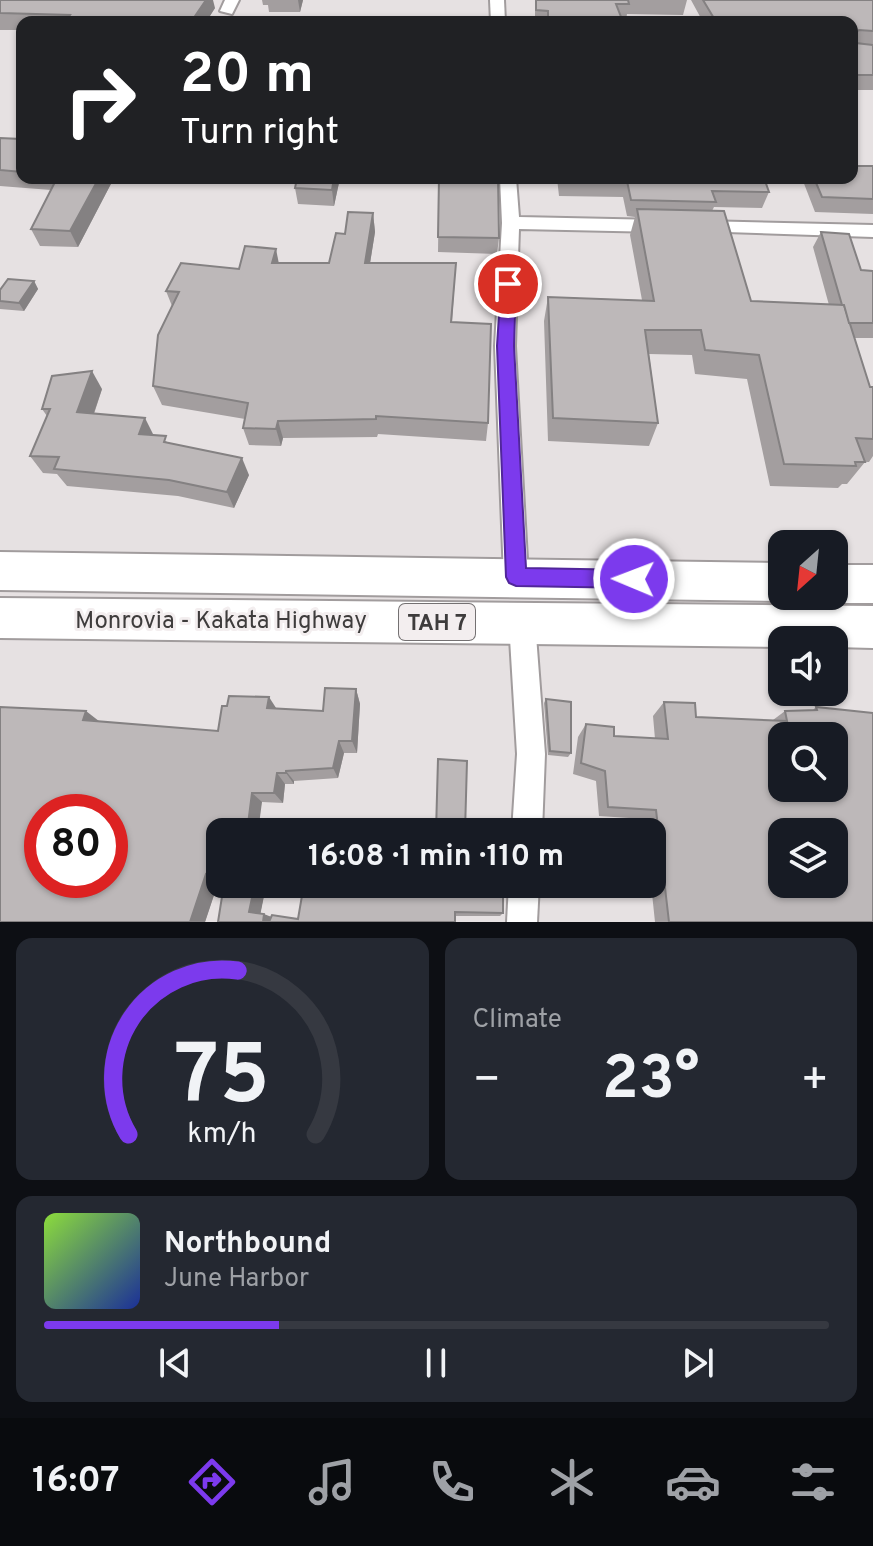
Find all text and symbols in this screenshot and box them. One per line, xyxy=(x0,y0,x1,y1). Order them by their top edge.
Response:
text: 20 m xyxy=(180,42,314,112)
icon: right xyxy=(48,48,152,152)
text: Turn right xyxy=(180,111,339,157)
pin xyxy=(474,250,542,318)
icon: arrive xyxy=(486,262,530,306)
north arrow xyxy=(768,530,848,610)
map controls xyxy=(768,530,848,898)
position arrow xyxy=(592,537,676,621)
road number: TAH 7 xyxy=(399,604,475,640)
street label: Monrovia - Kakata Highway xyxy=(75,607,367,637)
button: sound xyxy=(768,626,848,706)
button: search xyxy=(768,722,848,802)
speed limit sign: 80 xyxy=(24,794,128,898)
button: layers xyxy=(768,818,848,898)
text: 16:08 · 1 min · 110 m xyxy=(308,839,564,876)
text: Climate xyxy=(473,1004,562,1037)
text: 75 xyxy=(175,1028,270,1133)
text: 23° xyxy=(602,1044,700,1120)
text: − xyxy=(473,1054,501,1110)
text: + xyxy=(801,1054,829,1110)
text: km/h xyxy=(188,1117,257,1153)
text: Northbound xyxy=(164,1226,331,1263)
text: June Harbor xyxy=(164,1263,309,1296)
icon: previous xyxy=(153,1341,197,1385)
icon: pause xyxy=(414,1341,458,1385)
icon: next xyxy=(676,1341,720,1385)
icon: directions xyxy=(184,1454,240,1510)
icon: music xyxy=(304,1454,360,1510)
icon: phone xyxy=(424,1454,480,1510)
icon: climate xyxy=(544,1454,600,1510)
icon: car xyxy=(665,1454,721,1510)
icon: filters xyxy=(785,1454,841,1510)
text: 16:07 xyxy=(32,1459,120,1505)

